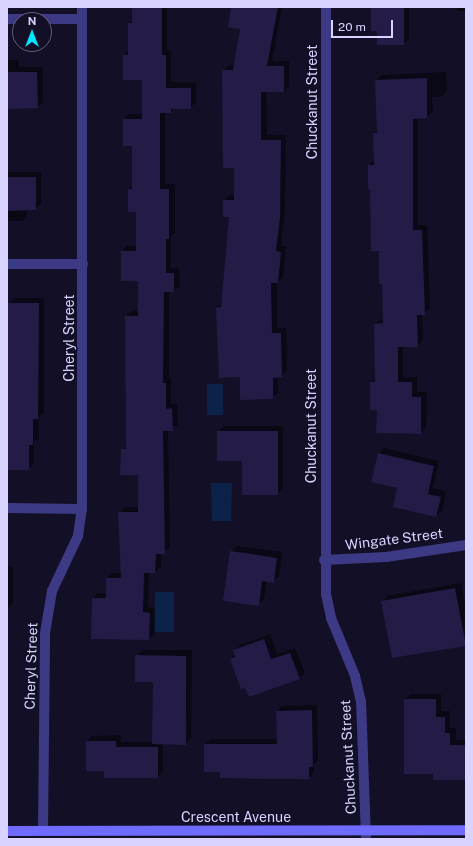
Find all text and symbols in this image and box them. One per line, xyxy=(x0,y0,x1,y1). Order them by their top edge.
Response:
north arrow xyxy=(12,12,52,52)
scale bar xyxy=(333,12,395,38)
text: N xyxy=(28,15,36,27)
text: 20 m xyxy=(338,20,366,34)
street label: Chuckanut Street xyxy=(304,45,320,159)
street label: Cheryl Street xyxy=(61,294,77,382)
street label: Chuckanut Street xyxy=(303,369,319,483)
street label: Wingate Street xyxy=(344,525,444,553)
street label: Cheryl Street xyxy=(21,622,41,710)
street label: Chuckanut Street xyxy=(337,699,359,815)
street label: Crescent Avenue xyxy=(181,809,291,825)

